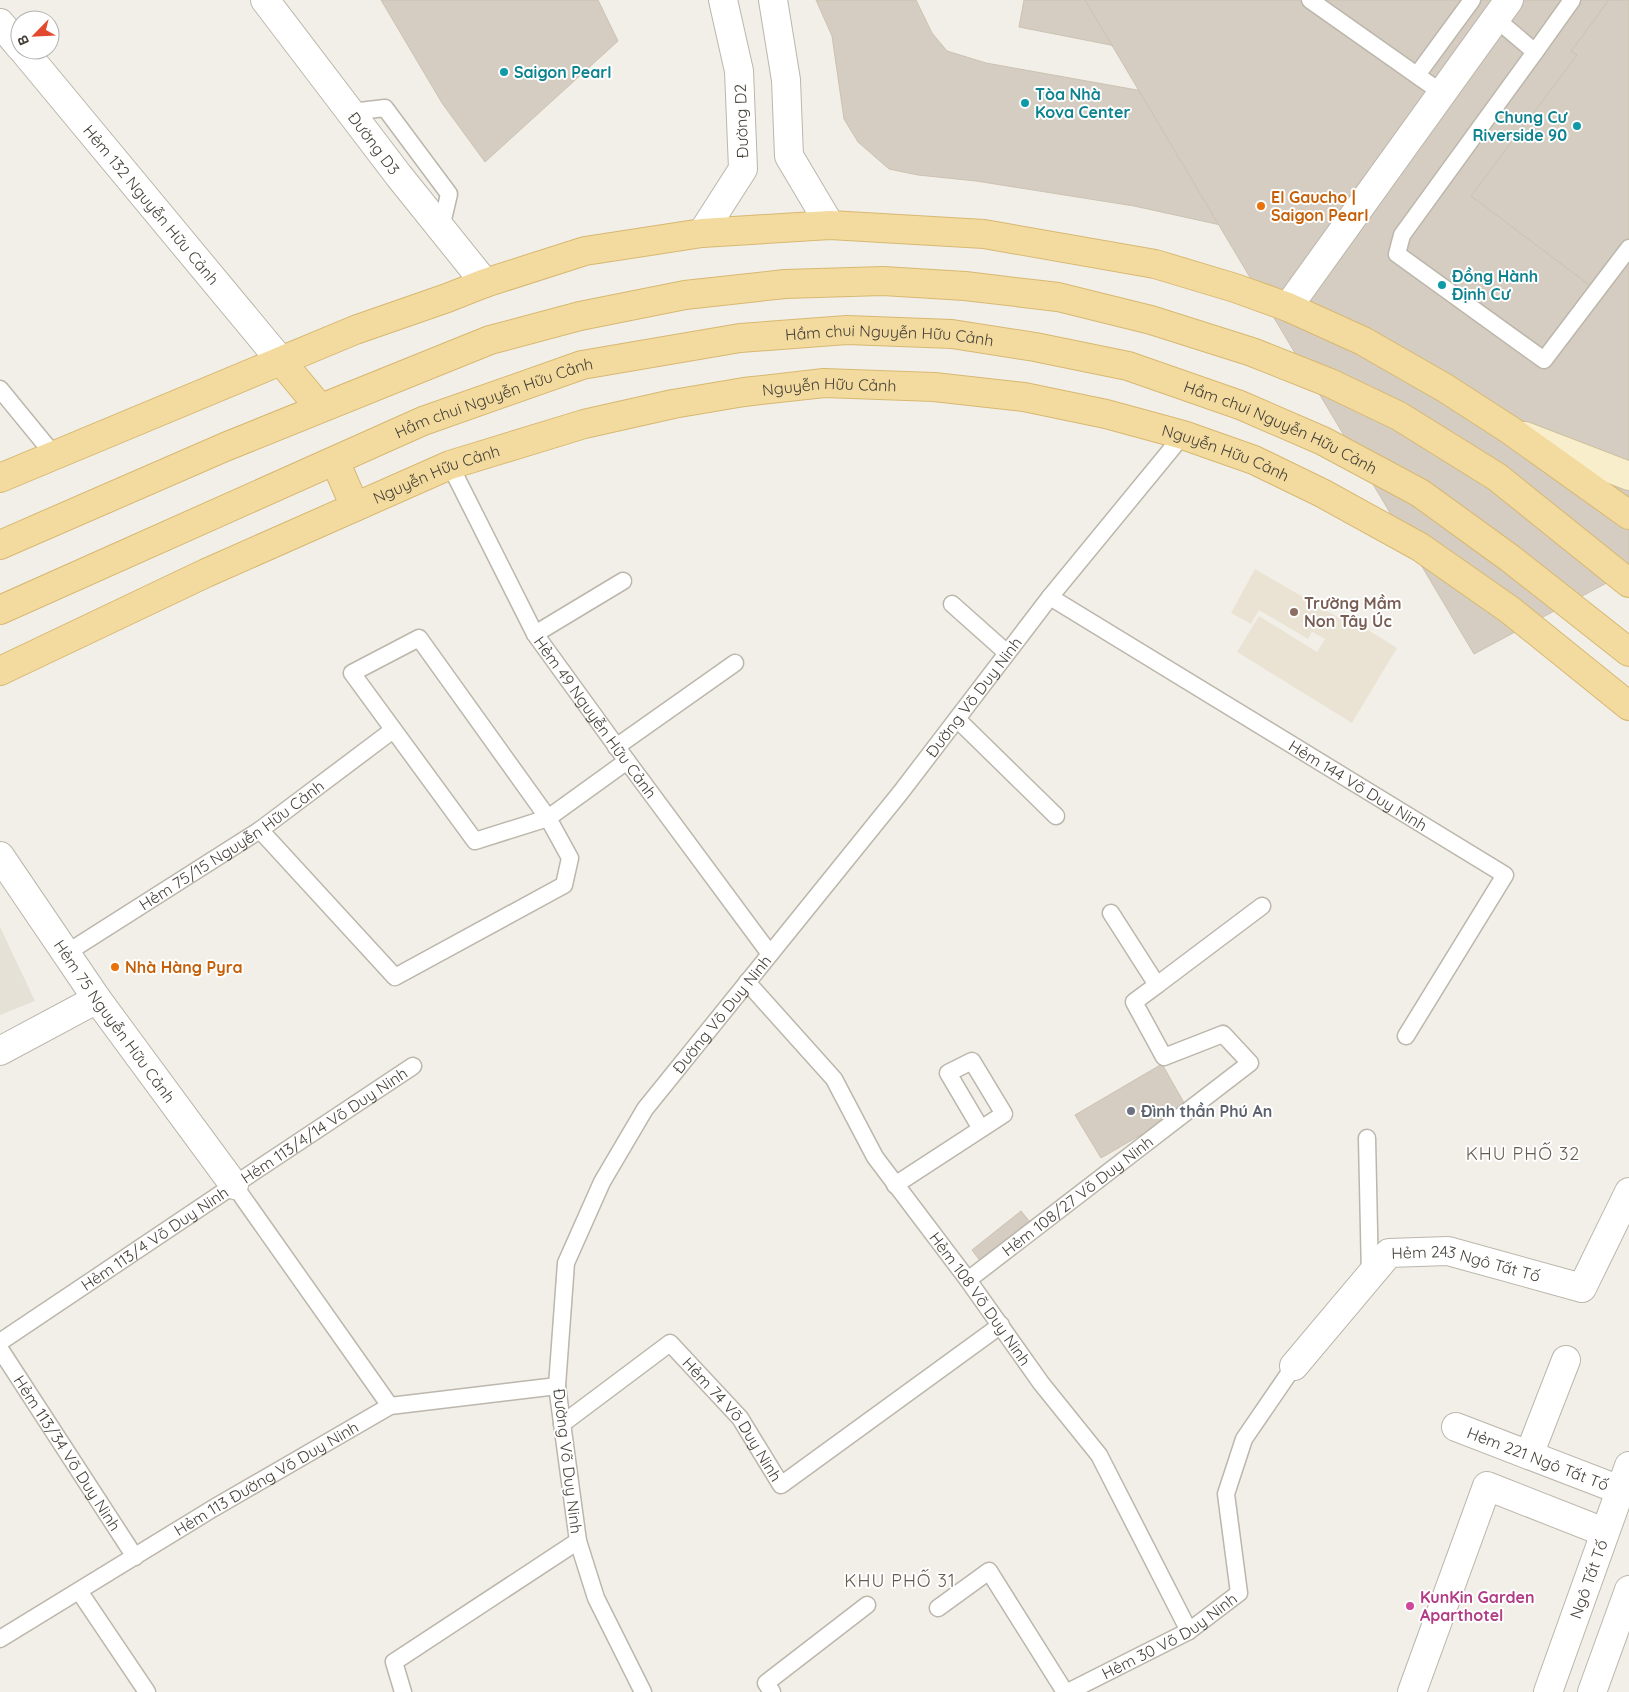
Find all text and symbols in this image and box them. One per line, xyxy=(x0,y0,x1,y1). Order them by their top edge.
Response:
north arrow xyxy=(10,10,60,60)
text: B xyxy=(13,32,33,48)
place label: Saigon Pearl xyxy=(514,62,612,82)
marker: Saigon Pearl xyxy=(498,66,510,78)
street label: Đường D2 xyxy=(730,83,752,158)
place label: Tòa Nhà Kova Center xyxy=(1035,84,1130,122)
marker: Tòa Nhà Kova Center xyxy=(1019,97,1031,109)
place label: Chung Cư Riverside 90 xyxy=(1473,107,1569,145)
street label: Đường D3 xyxy=(344,108,404,179)
marker: Chung Cư Riverside 90 xyxy=(1571,120,1583,132)
street label: Hẻm 132 Nguyễn Hữu Cảnh xyxy=(79,121,224,289)
place label: El Gaucho | Saigon Pearl xyxy=(1271,187,1369,225)
marker: El Gaucho | Saigon Pearl xyxy=(1255,200,1267,212)
place label: Đồng Hành Định Cư xyxy=(1451,266,1538,304)
marker: Đồng Hành Định Cư xyxy=(1436,279,1448,291)
street label: Hầm chui Nguyễn Hữu Cảnh xyxy=(784,320,995,350)
street label: Hầm chui Nguyễn Hữu Cảnh xyxy=(392,353,594,442)
street label: Nguyễn Hữu Cảnh xyxy=(761,373,897,400)
street label: Hầm chui Nguyễn Hữu Cảnh xyxy=(1179,377,1379,479)
street label: Nguyễn Hữu Cảnh xyxy=(1159,421,1291,487)
street label: Nguyễn Hữu Cảnh xyxy=(370,440,502,508)
place label: Trường Mầm Non Tây Úc xyxy=(1304,593,1402,631)
marker: Trường Mầm Non Tây Úc xyxy=(1288,606,1300,618)
street label: Hẻm 49 Nguyễn Hữu Cảnh xyxy=(530,632,661,802)
street label: Đường Võ Duy Ninh xyxy=(921,633,1026,761)
street label: Hẻm 144 Võ Duy Ninh xyxy=(1285,735,1431,835)
street label: Hẻm 75/15 Nguyễn Hữu Cảnh xyxy=(135,776,328,914)
street label: Hẻm 75 Nguyễn Hữu Cảnh xyxy=(50,936,180,1106)
street label: Đường Võ Duy Ninh xyxy=(668,951,775,1077)
place label: Nhà Hàng Pyra xyxy=(125,957,242,977)
marker: Nhà Hàng Pyra xyxy=(109,961,121,973)
street label: Hẻm 113/4/14 Võ Duy Ninh xyxy=(237,1063,411,1188)
place label: Đình thần Phú An xyxy=(1140,1101,1272,1121)
marker: Đình thần Phú An xyxy=(1125,1105,1137,1117)
street label: Hẻm 108/27 Võ Duy Ninh xyxy=(998,1131,1157,1260)
district label: KHU PHỐ 32 xyxy=(1466,1142,1580,1165)
street label: Hẻm 113/4 Võ Duy Ninh xyxy=(77,1182,232,1295)
street label: Hẻm 108 Võ Duy Ninh xyxy=(925,1228,1035,1369)
street label: Hẻm 243 Ngô Tất Tố xyxy=(1391,1241,1543,1286)
street label: Hẻm 74 Võ Duy Ninh xyxy=(678,1353,786,1485)
street label: Hẻm 113/34 Võ Duy Ninh xyxy=(10,1371,125,1535)
street label: Đường Võ Duy Ninh xyxy=(549,1387,587,1535)
street label: Hẻm 113 Đường Võ Duy Ninh xyxy=(170,1416,362,1540)
street label: Hẻm 221 Ngô Tất Tố xyxy=(1464,1422,1612,1495)
street label: Ngô Tất Tố xyxy=(1565,1537,1612,1621)
district label: KHU PHỐ 31 xyxy=(844,1569,956,1592)
place label: KunKin Garden Aparthotel xyxy=(1420,1587,1535,1625)
street label: Hẻm 30 Võ Duy Ninh xyxy=(1098,1588,1241,1683)
marker: KunKin Garden Aparthotel xyxy=(1404,1600,1416,1612)

